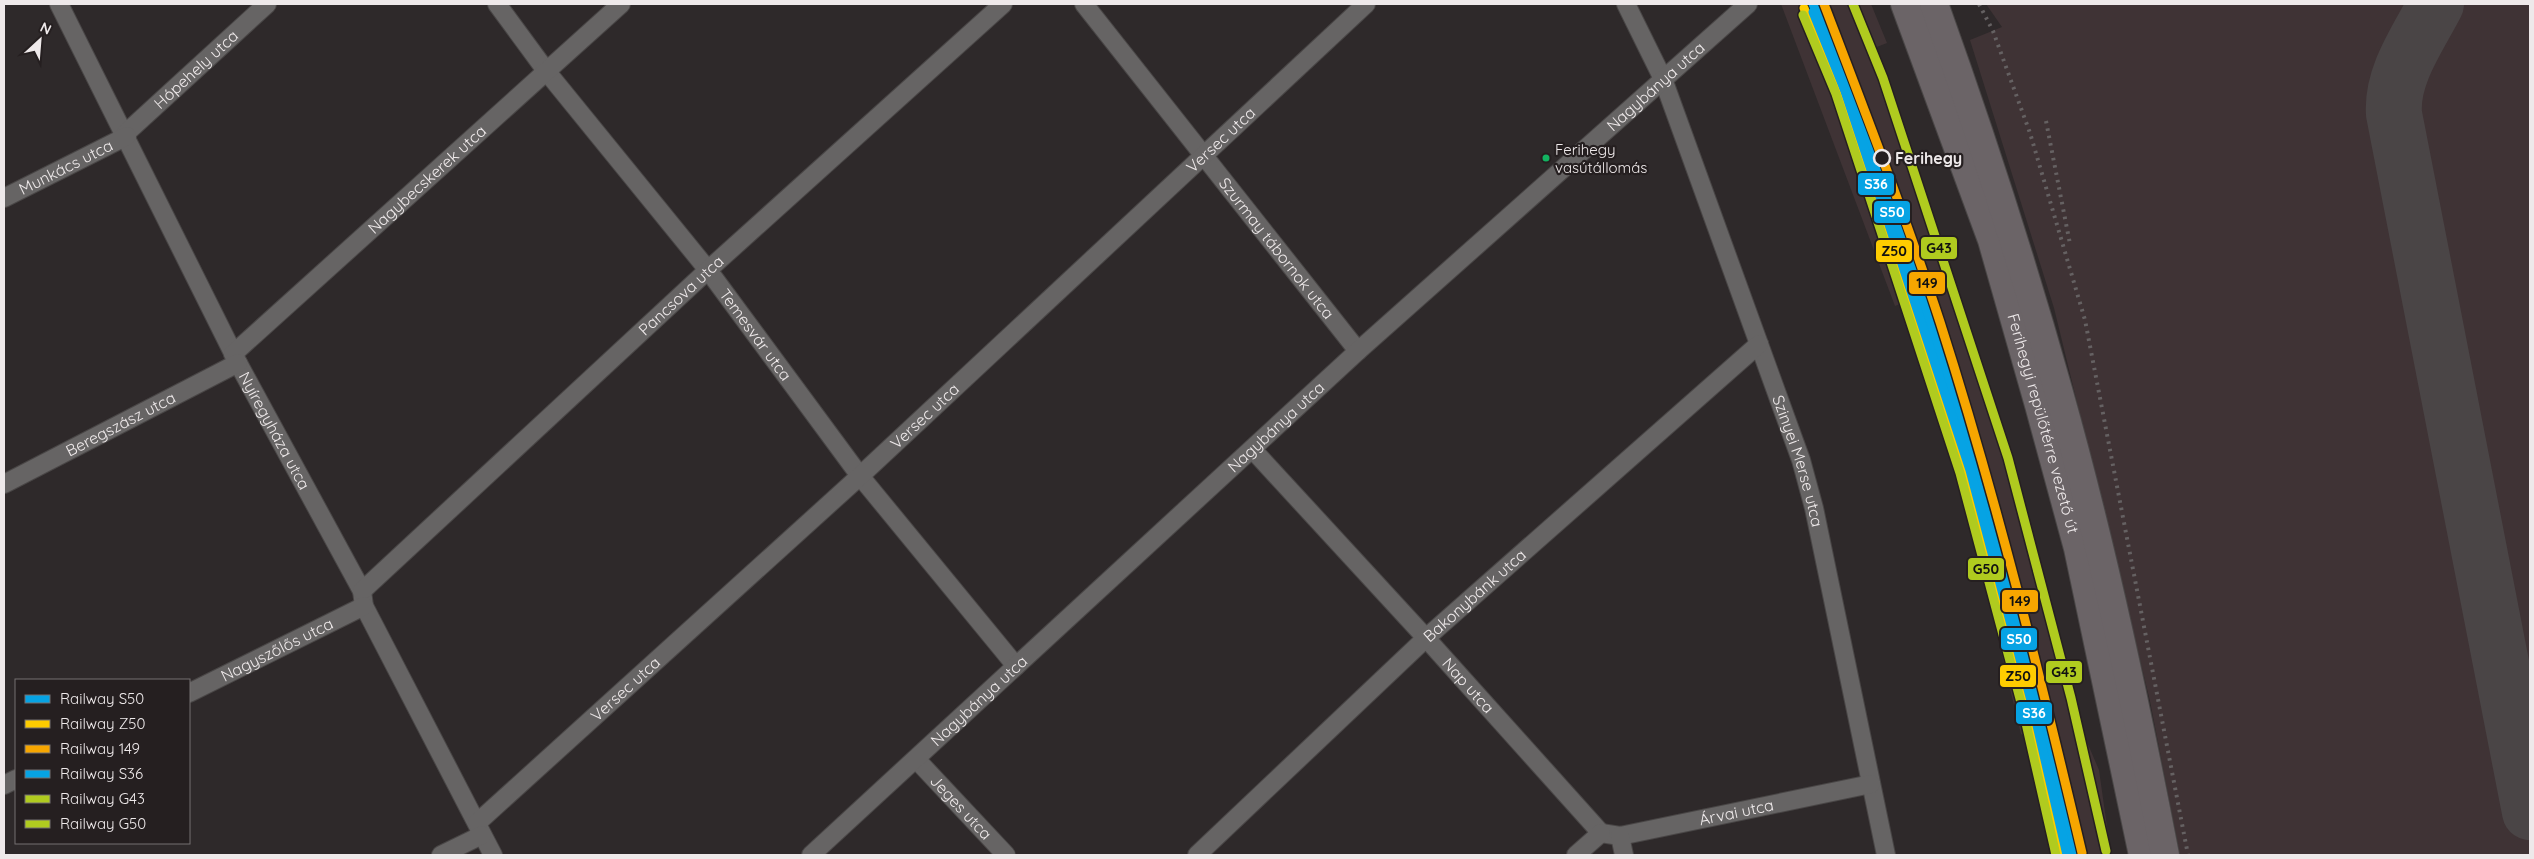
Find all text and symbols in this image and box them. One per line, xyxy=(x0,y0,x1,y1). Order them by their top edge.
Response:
north arrow xyxy=(15,15,65,65)
text: N xyxy=(37,18,54,39)
street label: Hópehely utca xyxy=(149,26,242,113)
street label: Nagybánya utca xyxy=(1602,37,1709,135)
street label: Versec utca xyxy=(1182,103,1259,177)
street label: Nagybecskerek utca xyxy=(363,121,490,238)
street label: Munkács utca xyxy=(15,135,116,199)
place label: Ferihegy vasútállomás xyxy=(1555,140,1647,177)
place label: Ferihegy xyxy=(1895,148,1962,168)
marker: Ferihegy xyxy=(1873,149,1891,167)
marker: Ferihegy vasútállomás xyxy=(1541,153,1551,163)
line badge: S36 xyxy=(1857,172,1895,196)
street label: Szurmay tábornok utca xyxy=(1215,173,1339,323)
text: S36 xyxy=(1864,175,1888,193)
line badge: S50 xyxy=(1873,200,1911,224)
text: S50 xyxy=(1879,203,1905,221)
line badge: G43 xyxy=(1920,236,1958,260)
line badge: Z50 xyxy=(1875,239,1913,263)
text: G43 xyxy=(1926,239,1952,257)
text: Z50 xyxy=(1881,242,1907,260)
street label: Pancsova utca xyxy=(634,251,728,339)
line badge: 149 xyxy=(1908,271,1946,295)
text: 149 xyxy=(1916,274,1938,292)
street label: Temesvár utca xyxy=(715,285,796,385)
street label: Ferihegyi repülőtérre vezető út xyxy=(2003,311,2084,536)
street label: Nyíregyháza utca xyxy=(235,368,315,493)
street label: Nagybánya utca xyxy=(1223,377,1328,476)
street label: Versec utca xyxy=(886,379,963,453)
street label: Beregszász utca xyxy=(62,387,179,460)
street label: Szinyei Merse utca xyxy=(1768,392,1828,529)
street label: Bakonybánk utca xyxy=(1419,545,1530,646)
line badge: G50 xyxy=(1967,557,2005,581)
text: G50 xyxy=(1973,560,2000,578)
line badge: 149 xyxy=(2001,589,2039,613)
text: 149 xyxy=(2009,592,2031,610)
street label: Nagyszőlős utca xyxy=(217,613,336,686)
line badge: S50 xyxy=(2000,627,2038,651)
text: S50 xyxy=(2006,630,2032,648)
street label: Nagybánya utca xyxy=(926,651,1031,750)
street label: Versec utca xyxy=(586,652,664,725)
street label: Nap utca xyxy=(1438,653,1499,717)
line badge: G43 xyxy=(2045,660,2083,684)
text: G43 xyxy=(2051,663,2077,681)
line badge: Z50 xyxy=(1999,664,2037,688)
text: Z50 xyxy=(2005,667,2031,685)
legend xyxy=(15,679,190,844)
text: Railway S50 xyxy=(60,689,144,708)
line badge: S36 xyxy=(2015,701,2053,725)
text: S36 xyxy=(2022,704,2046,722)
text: Railway Z50 xyxy=(60,714,146,733)
text: Railway 149 xyxy=(60,739,140,758)
text: Railway S36 xyxy=(60,764,143,783)
street label: Jeges utca xyxy=(926,771,996,844)
text: Railway G43 xyxy=(60,789,145,808)
street label: Árvai utca xyxy=(1697,794,1775,829)
text: Railway G50 xyxy=(60,814,146,833)

